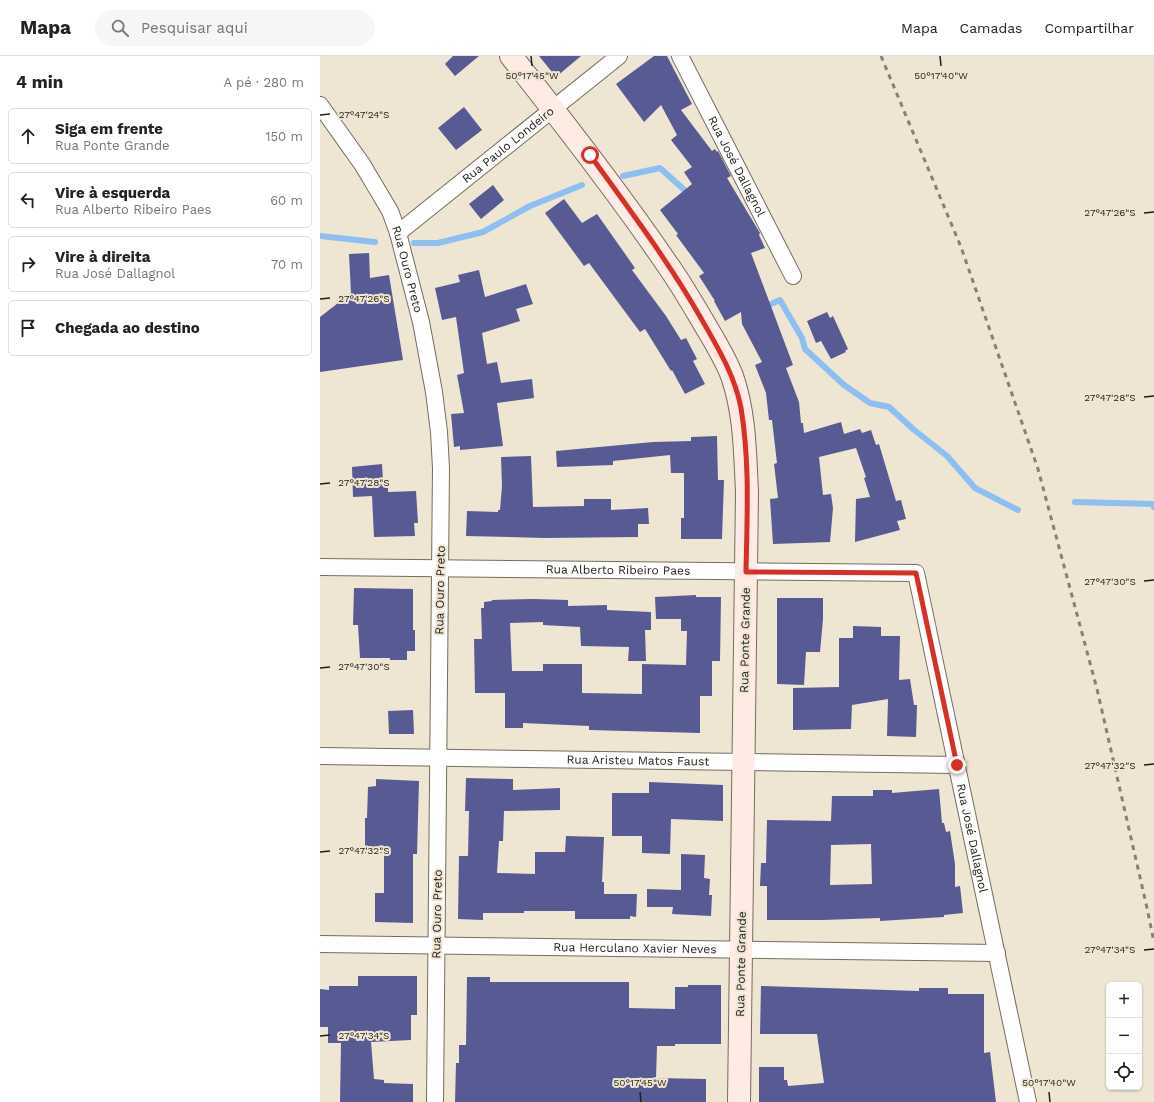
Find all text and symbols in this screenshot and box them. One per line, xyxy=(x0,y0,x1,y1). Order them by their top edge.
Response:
search box xyxy=(95,10,375,46)
text: Mapa xyxy=(20,16,71,39)
icon: search xyxy=(109,17,131,39)
text: Pesquisar aqui xyxy=(141,19,248,37)
text: Mapa xyxy=(901,20,938,36)
text: Camadas xyxy=(960,20,1022,36)
text: Compartilhar xyxy=(1044,20,1134,36)
text: 50°17'45"W xyxy=(505,70,559,81)
text: 50°17'40"W xyxy=(914,70,968,81)
text: 4 min xyxy=(16,72,63,92)
text: A pé · 280 m xyxy=(224,75,304,90)
street label: Rua Paulo Londeiro xyxy=(459,104,557,186)
text: 27°47'24"S xyxy=(339,109,389,120)
street label: Rua José Dallagnol xyxy=(705,114,768,219)
text: Siga em frente xyxy=(55,120,163,138)
icon: ahead xyxy=(17,125,39,147)
text: 150 m xyxy=(265,129,303,144)
text: Rua Ponte Grande xyxy=(55,138,170,153)
route start xyxy=(581,146,599,164)
text: Vire à esquerda xyxy=(55,184,170,202)
icon: left xyxy=(17,189,39,211)
text: 60 m xyxy=(270,193,303,208)
text: Rua Alberto Ribeiro Paes xyxy=(55,202,211,217)
text: 27°47'26"S xyxy=(1084,207,1136,218)
street label: Rua Ouro Preto xyxy=(389,224,425,314)
text: Vire à direita xyxy=(55,248,150,266)
icon: right xyxy=(17,253,39,275)
text: 70 m xyxy=(271,257,303,272)
text: Rua José Dallagnol xyxy=(55,266,175,281)
text: 27°47'26"S xyxy=(338,293,390,304)
icon: arrive xyxy=(17,317,39,339)
text: Chegada ao destino xyxy=(55,319,200,337)
text: 27°47'28"S xyxy=(1084,392,1136,403)
text: 27°47'28"S xyxy=(338,477,390,488)
street label: Rua Ouro Preto xyxy=(432,545,448,635)
street label: Rua Alberto Ribeiro Paes xyxy=(546,562,690,578)
text: 27°47'30"S xyxy=(1084,576,1136,587)
street label: Rua Ponte Grande xyxy=(737,587,753,693)
text: 27°47'30"S xyxy=(338,661,390,672)
street label: Rua Aristeu Matos Faust xyxy=(566,752,710,769)
route end xyxy=(948,756,966,774)
text: 27°47'32"S xyxy=(1084,760,1136,771)
street label: Rua José Dallagnol xyxy=(954,782,991,894)
text: 27°47'32"S xyxy=(338,845,390,856)
street label: Rua Ouro Preto xyxy=(429,869,445,959)
street label: Rua Ponte Grande xyxy=(733,911,749,1017)
street label: Rua Herculano Xavier Neves xyxy=(553,940,717,956)
text: 27°47'34"S xyxy=(1084,944,1136,955)
map controls xyxy=(1106,982,1142,1090)
button: + xyxy=(1106,982,1142,1018)
button: − xyxy=(1106,1018,1142,1054)
text: 27°47'34"S xyxy=(338,1030,390,1041)
button: locate xyxy=(1106,1054,1142,1090)
text: 50°17'45"W xyxy=(613,1077,667,1088)
text: 50°17'40"W xyxy=(1022,1077,1076,1088)

